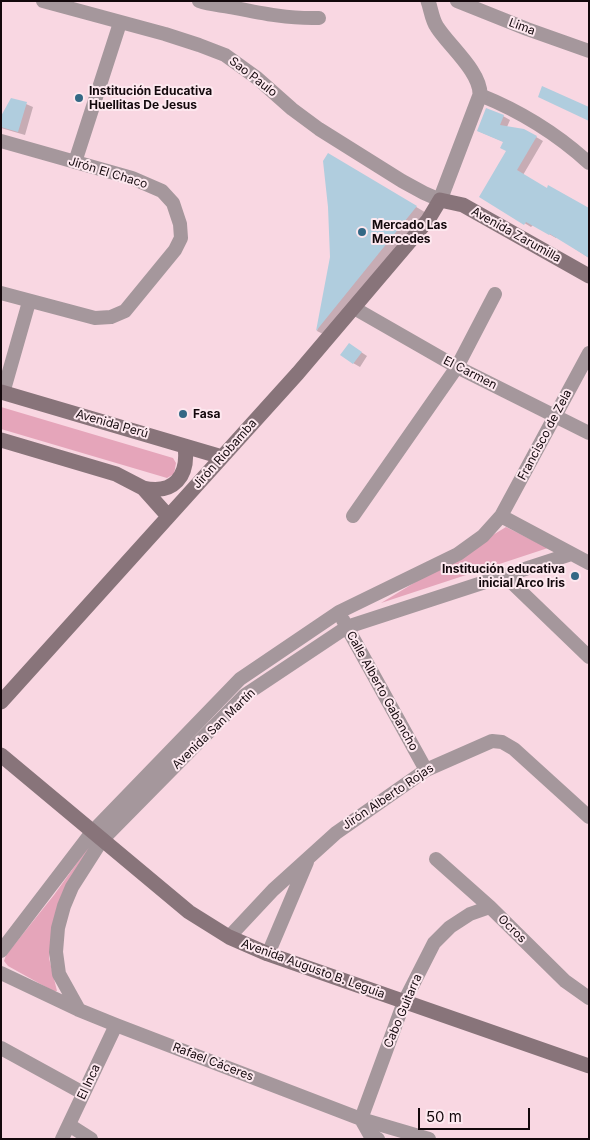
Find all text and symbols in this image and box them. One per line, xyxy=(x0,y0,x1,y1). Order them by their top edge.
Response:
street label: Lima xyxy=(507,16,537,38)
street label: Sao Paulo xyxy=(226,54,280,100)
place label: Institución Educativa Huellitas De Jesus xyxy=(89,84,212,112)
marker: Institución Educativa Huellitas De Jesus xyxy=(73,92,85,104)
street label: Jirón El Chaco xyxy=(67,154,149,192)
street label: Avenida Zarumilla xyxy=(469,204,563,266)
place label: Mercado Las Mercedes xyxy=(372,218,447,246)
marker: Mercado Las Mercedes xyxy=(356,226,368,238)
street label: El Carmen xyxy=(441,353,499,393)
street label: Francisco de Zela xyxy=(515,387,575,483)
street label: Avenida Perú xyxy=(74,407,150,441)
place label: Fasa xyxy=(193,407,220,421)
marker: Fasa xyxy=(177,408,189,420)
street label: Jirón Riobamba xyxy=(190,416,260,492)
place label: Institución educativa inicial Arco Iris xyxy=(442,562,565,590)
marker: Institución educativa inicial Arco Iris xyxy=(569,570,581,582)
street label: Calle Alberto Gabancho xyxy=(343,629,421,753)
street label: Avenida San Martín xyxy=(170,686,258,772)
street label: Jirón Alberto Rojas xyxy=(340,761,436,833)
street label: Ocros xyxy=(495,912,529,946)
street label: Avenida Augusto B. Leguia xyxy=(239,936,387,1002)
street label: Cabo Guitarra xyxy=(381,972,425,1050)
street label: Rafael Cáceres xyxy=(170,1040,256,1084)
street label: El Inca xyxy=(75,1062,103,1102)
scale bar xyxy=(420,1098,532,1130)
text: 50 m xyxy=(426,1107,462,1126)

